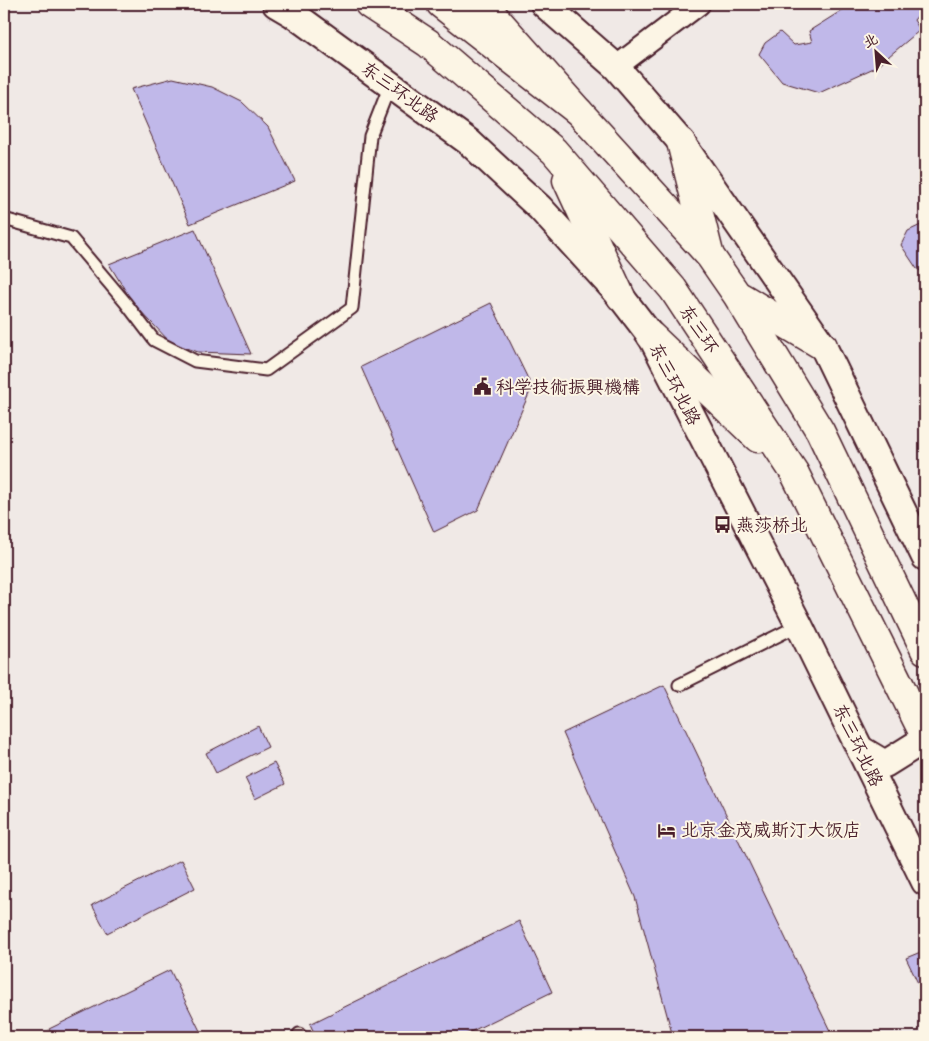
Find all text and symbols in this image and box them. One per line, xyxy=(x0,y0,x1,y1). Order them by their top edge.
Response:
north arrow xyxy=(852,28,902,78)
text: 北 xyxy=(860,29,881,51)
street label: 东三环北路 xyxy=(357,56,443,127)
street label: 东三环 xyxy=(675,300,724,358)
street label: 东三环北路 xyxy=(645,338,706,429)
place label: 科学技術振興機構 xyxy=(496,375,640,398)
public building icon: 科学技術振興機構 xyxy=(472,377,492,397)
place label: 燕莎桥北 xyxy=(736,513,808,536)
bus stop icon: 燕莎桥北 xyxy=(712,515,732,535)
street label: 东三环北路 xyxy=(828,699,889,790)
place label: 北京金茂威斯汀大饭店 xyxy=(681,818,861,841)
hotel icon: 北京金茂威斯汀大饭店 xyxy=(657,820,677,840)

